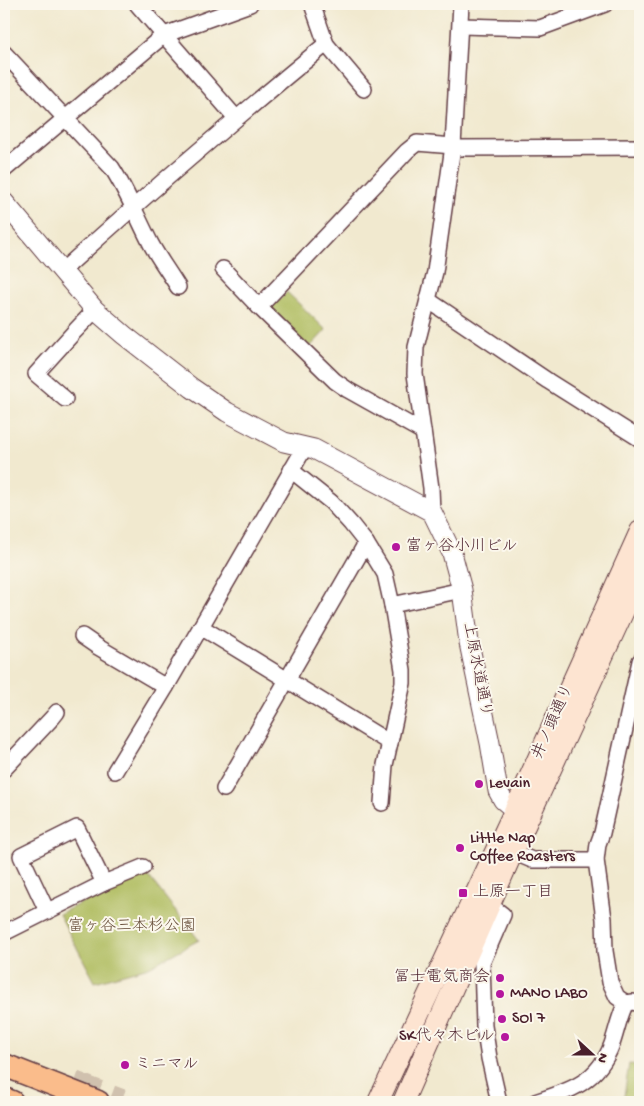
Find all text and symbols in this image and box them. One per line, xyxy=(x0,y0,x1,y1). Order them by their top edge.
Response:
place label: 富ヶ谷小川ビル xyxy=(406,537,518,557)
marker: 富ヶ谷小川ビル xyxy=(390,541,402,553)
street label: 上原水道通り xyxy=(458,621,495,719)
street label: 井ノ頭通り xyxy=(528,681,579,762)
place label: Levain xyxy=(489,775,531,794)
marker: Levain xyxy=(473,778,485,790)
place label: Little Nap Coffee Roasters xyxy=(470,830,576,867)
marker: Little Nap Coffee Roasters xyxy=(454,842,466,854)
place label: 上原一丁目 xyxy=(473,883,553,903)
marker: 上原一丁目 xyxy=(457,887,469,899)
park label: 富ヶ谷三本杉公園 xyxy=(68,917,196,937)
place label: 冨士電気商会 xyxy=(394,967,490,988)
marker: 冨士電気商会 xyxy=(494,972,506,984)
place label: MANO LABO xyxy=(510,985,588,1004)
marker: MANO LABO xyxy=(494,988,506,1000)
place label: SOI 7 xyxy=(512,1010,546,1029)
marker: SOI 7 xyxy=(496,1013,508,1025)
place label: SK代々木ビル xyxy=(399,1027,495,1047)
north arrow xyxy=(566,1028,616,1078)
marker: SK代々木ビル xyxy=(499,1031,511,1043)
text: N xyxy=(592,1050,611,1065)
place label: ミニマル xyxy=(135,1056,199,1075)
marker: ミニマル xyxy=(119,1059,131,1071)

